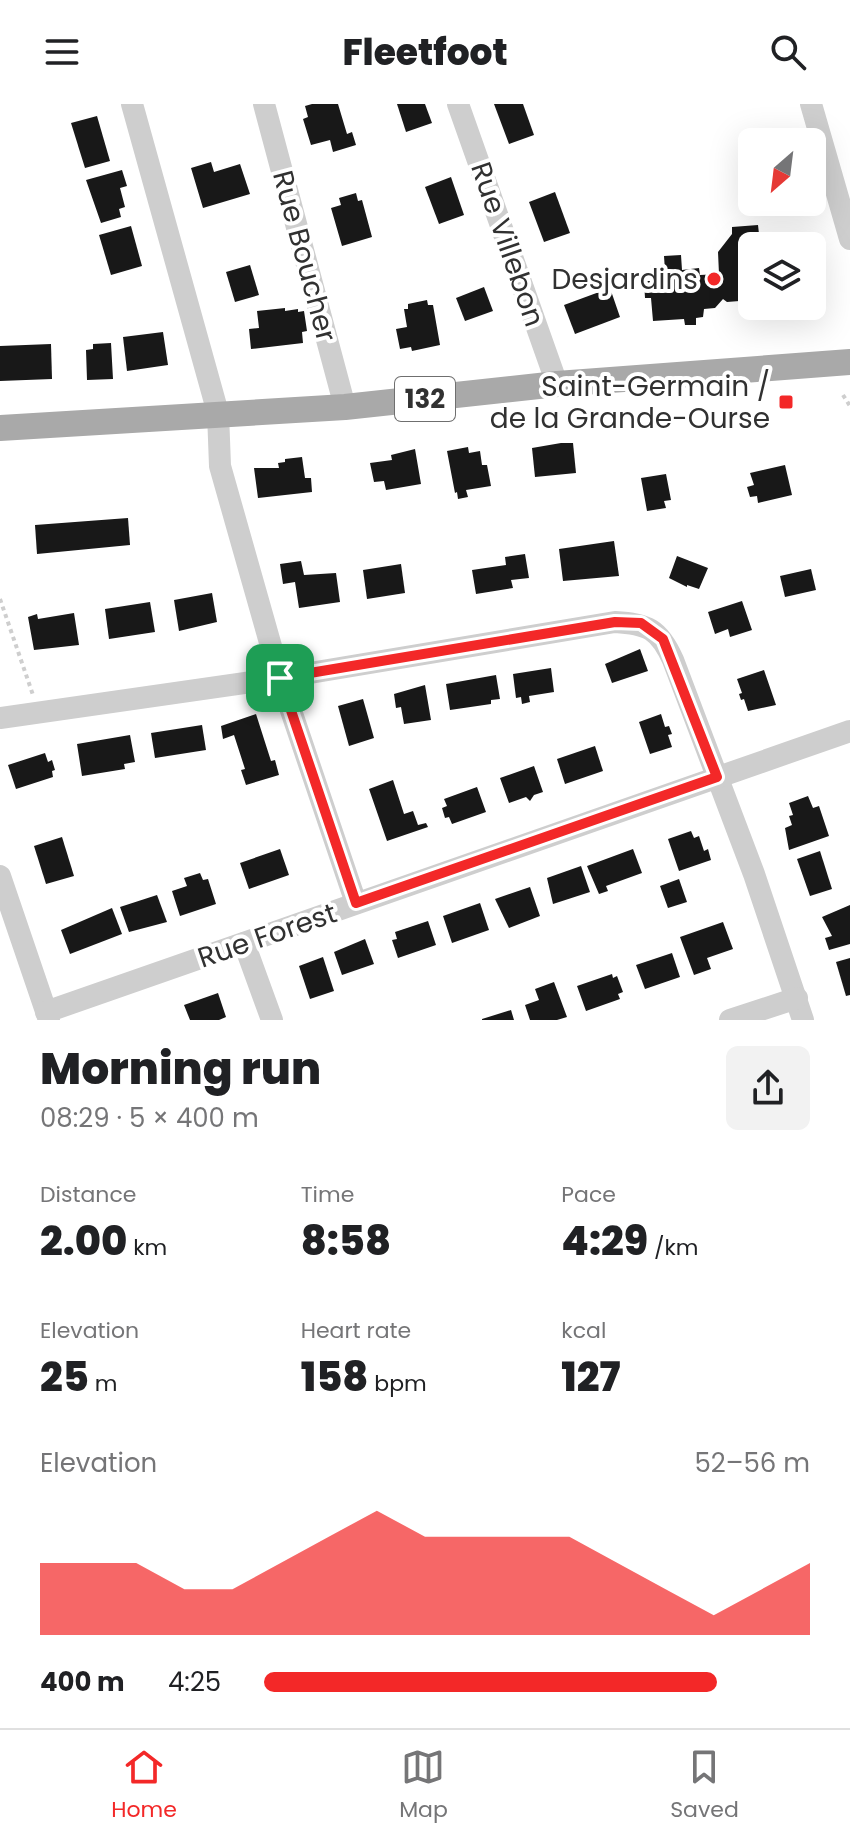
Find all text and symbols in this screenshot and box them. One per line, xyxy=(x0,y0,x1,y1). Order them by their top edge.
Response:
text: Fleetfoot xyxy=(342,27,508,78)
icon: menu xyxy=(40,30,84,74)
icon: search xyxy=(766,30,810,74)
north arrow xyxy=(738,128,826,216)
map controls xyxy=(738,128,826,320)
street label: Rue Villebon xyxy=(461,157,554,332)
street label: Rue Boucher xyxy=(263,166,346,346)
button: layers xyxy=(738,232,826,320)
place label: Desjardins xyxy=(552,260,698,299)
marker: Desjardins xyxy=(705,270,723,288)
place label: Saint-Germain / de la Grande-Ourse xyxy=(490,367,770,438)
road number: 132 xyxy=(395,377,455,421)
marker: Saint-Germain / de la Grande-Ourse xyxy=(777,393,795,411)
pin xyxy=(246,644,314,712)
icon: arrive xyxy=(258,656,302,700)
street label: Rue Forest xyxy=(193,894,342,977)
text: Morning run xyxy=(40,1038,321,1099)
button: share xyxy=(726,1046,810,1130)
text: 08:29 · 5 × 400 m xyxy=(40,1100,259,1136)
text: Distance xyxy=(40,1179,136,1210)
text: Time xyxy=(301,1179,354,1210)
text: Pace xyxy=(561,1179,616,1210)
text: 2.00 xyxy=(40,1213,127,1269)
text: 8:58 xyxy=(301,1213,391,1269)
text: 4:29 xyxy=(561,1213,648,1269)
text: km xyxy=(127,1232,167,1263)
text: /km xyxy=(648,1232,698,1263)
text: Elevation xyxy=(40,1315,139,1346)
text: Heart rate xyxy=(301,1315,411,1346)
text: kcal xyxy=(561,1315,606,1346)
text: 25 xyxy=(40,1349,89,1405)
text: 158 xyxy=(301,1349,368,1405)
text: 127 xyxy=(561,1349,621,1405)
text: m xyxy=(89,1368,118,1399)
text: bpm xyxy=(368,1368,427,1399)
text: Elevation xyxy=(40,1445,157,1481)
text: 52–56 m xyxy=(695,1445,810,1481)
text: 400 m xyxy=(40,1664,125,1700)
text: 4:25 xyxy=(168,1664,221,1700)
tab: Home xyxy=(111,1745,177,1826)
tab: Map xyxy=(399,1745,448,1826)
tab: Saved xyxy=(670,1745,739,1826)

